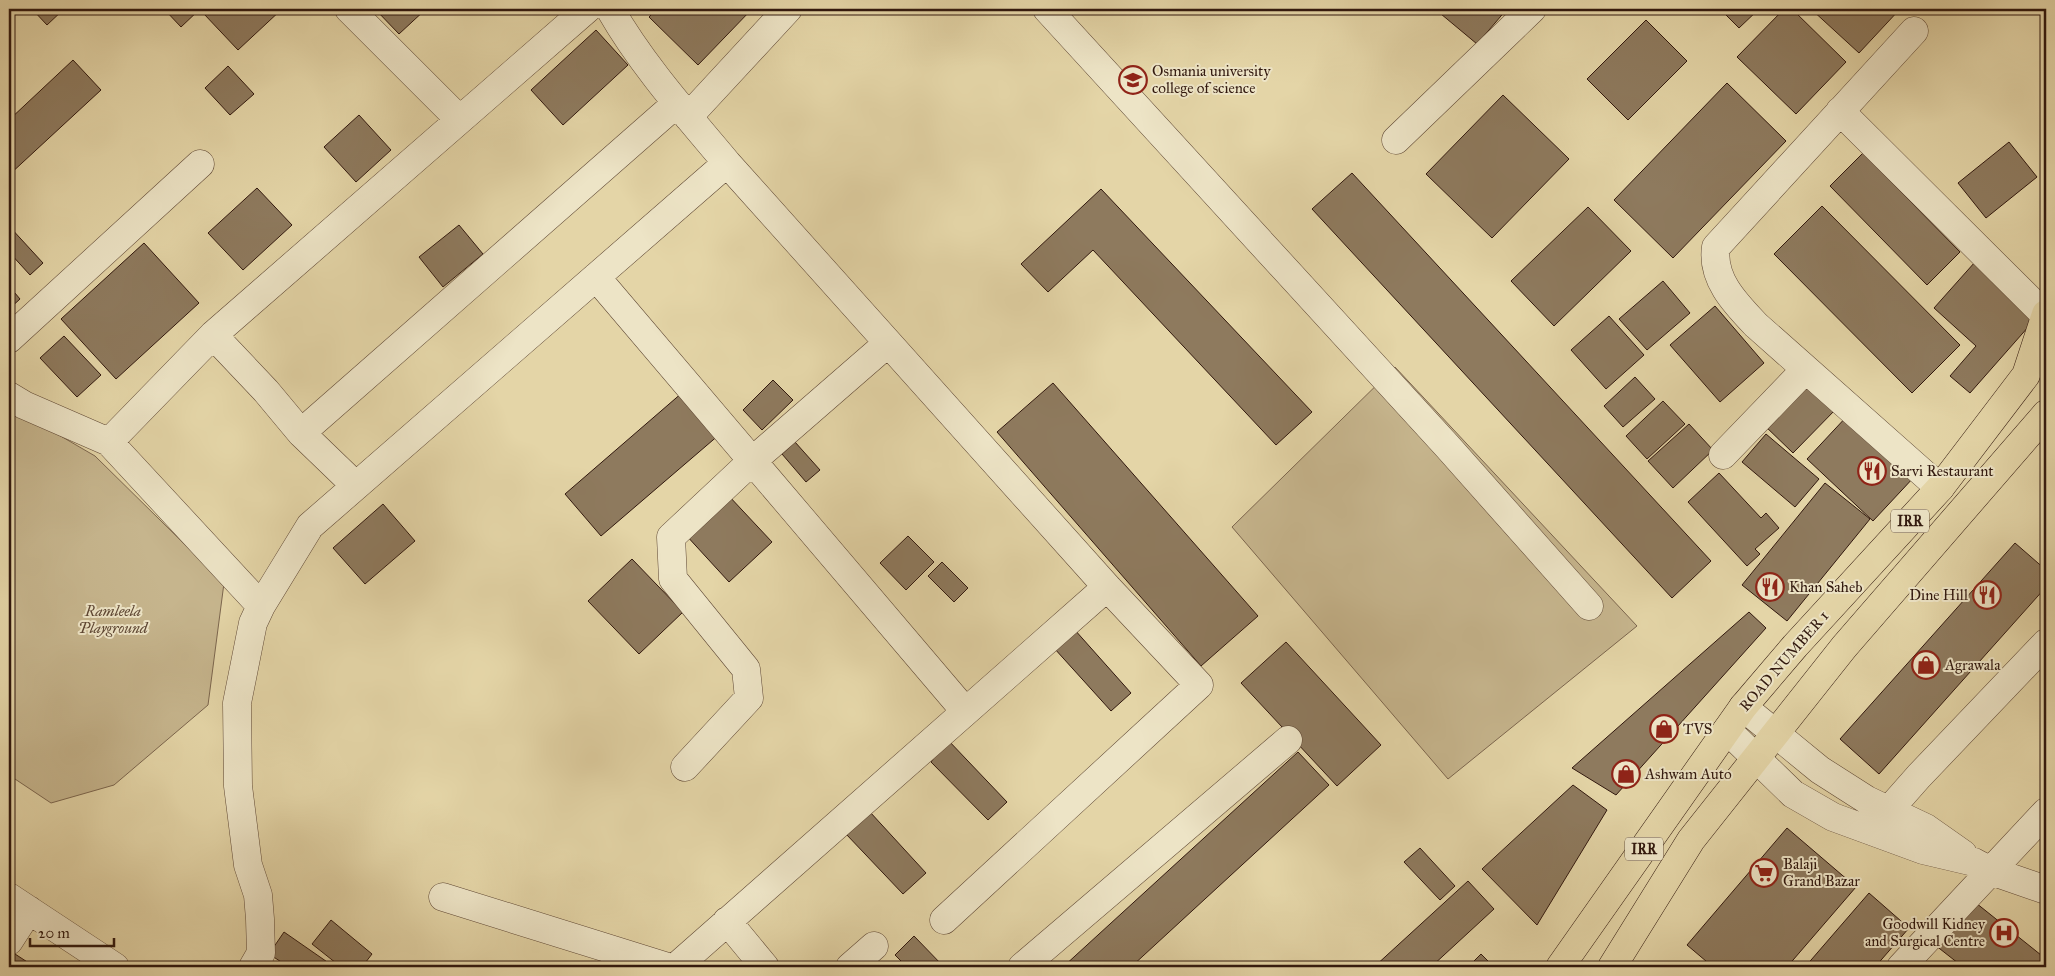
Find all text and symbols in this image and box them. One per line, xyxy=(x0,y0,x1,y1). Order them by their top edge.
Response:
place label: Osmania university college of science xyxy=(1152,62,1271,97)
school or university icon: Osmania university college of science xyxy=(1118,65,1148,95)
restaurant icon: Sarvi Restaurant xyxy=(1857,456,1887,486)
place label: Sarvi Restaurant xyxy=(1891,462,1994,480)
road number: IRR xyxy=(1891,510,1929,532)
restaurant icon: Khan Saheb xyxy=(1755,572,1785,602)
place label: Khan Saheb xyxy=(1789,578,1862,596)
restaurant icon: Dine Hill xyxy=(1972,580,2002,610)
place label: Dine Hill xyxy=(1909,586,1969,604)
park label: Ramleela Playground xyxy=(78,602,149,637)
street label: ROAD NUMBER 1 xyxy=(1736,607,1832,715)
shop icon: Agrawala xyxy=(1911,650,1941,680)
place label: Agrawala xyxy=(1944,656,2001,674)
shop icon: TVS xyxy=(1649,714,1679,744)
place label: TVS xyxy=(1683,720,1712,738)
shop icon: Ashwam Auto xyxy=(1611,759,1641,789)
place label: Ashwam Auto xyxy=(1644,765,1732,783)
road number: IRR xyxy=(1625,838,1663,861)
place label: Balaji Grand Bazar xyxy=(1783,855,1860,890)
supermarket icon: Balaji Grand Bazar xyxy=(1749,858,1779,888)
place label: Goodwill Kidney and Surgical Centre xyxy=(1865,915,1986,950)
scale bar xyxy=(30,916,114,948)
hospital icon: Goodwill Kidney and Surgical Centre xyxy=(1989,918,2019,948)
text: 20 m xyxy=(38,924,70,942)

